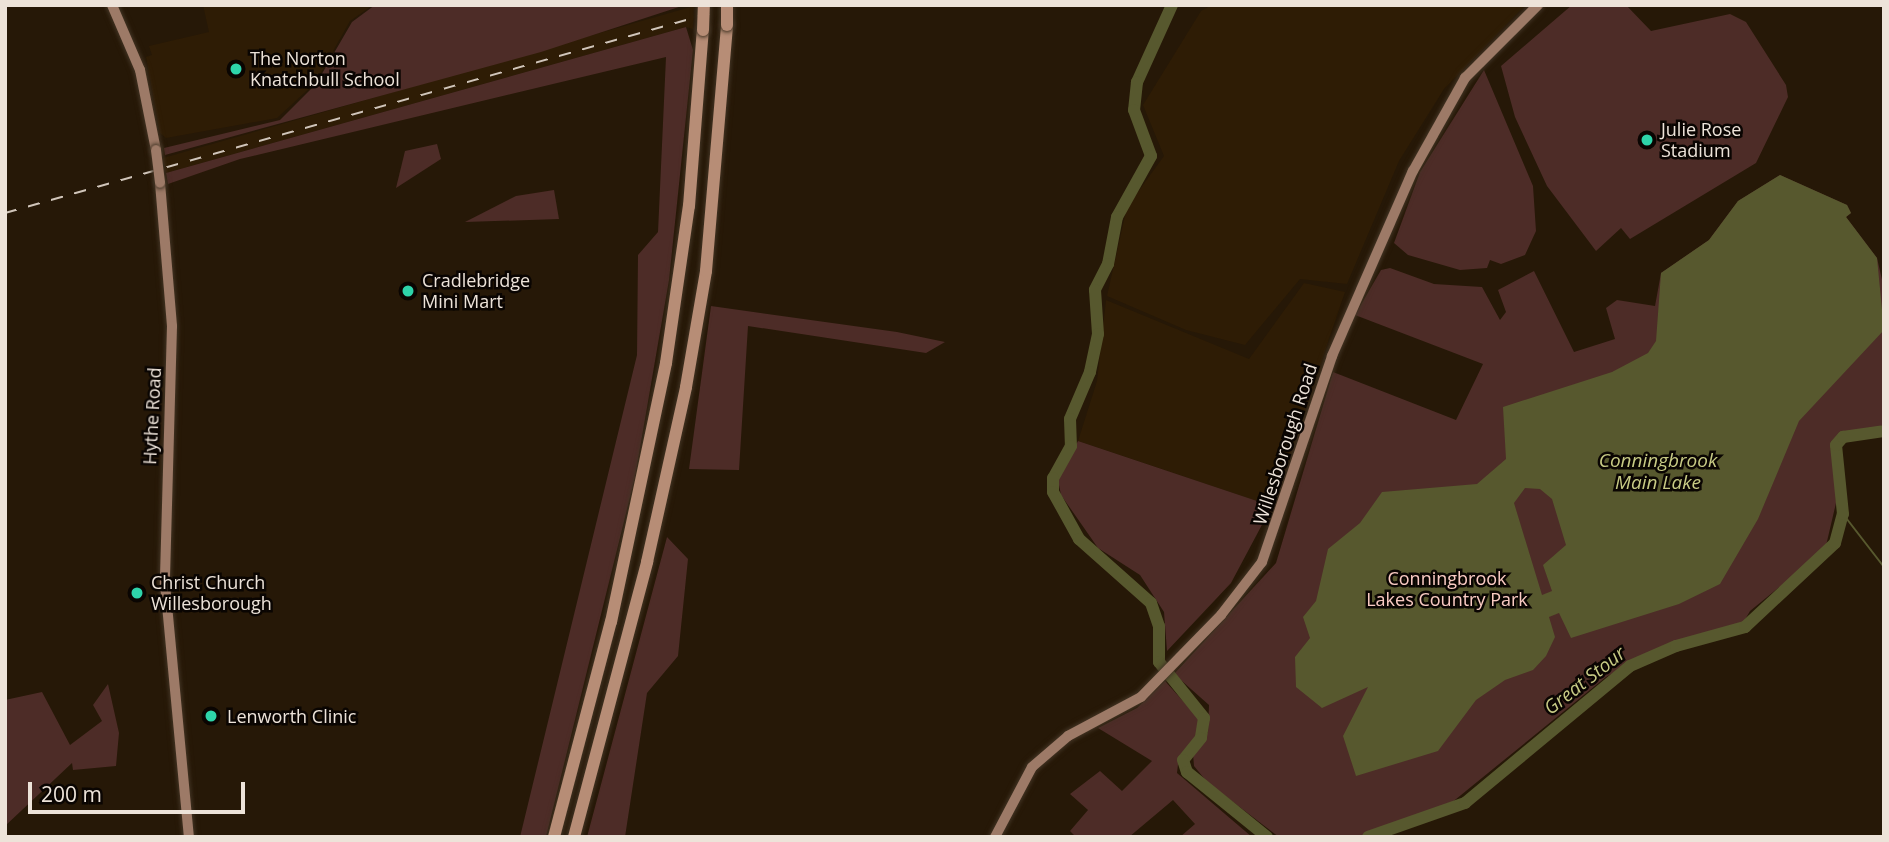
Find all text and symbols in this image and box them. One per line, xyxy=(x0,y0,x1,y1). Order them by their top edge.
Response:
place label: The Norton Knatchbull School xyxy=(250,48,400,90)
marker: The Norton Knatchbull School xyxy=(228,61,244,77)
place label: Julie Rose Stadium xyxy=(1661,119,1741,162)
marker: Julie Rose Stadium xyxy=(1639,132,1655,148)
place label: Cradlebridge Mini Mart xyxy=(422,270,530,312)
marker: Cradlebridge Mini Mart xyxy=(400,283,416,299)
street label: Willesborough Road xyxy=(1249,361,1321,527)
street label: Hythe Road xyxy=(139,367,165,465)
water label: Conningbrook Main Lake xyxy=(1599,450,1717,494)
park label: Conningbrook Lakes Country Park xyxy=(1366,568,1528,610)
place label: Christ Church Willesborough xyxy=(151,572,272,614)
marker: Christ Church Willesborough xyxy=(129,585,145,601)
water label: Great Stour xyxy=(1540,642,1630,720)
place label: Lenworth Clinic xyxy=(227,705,356,727)
marker: Lenworth Clinic xyxy=(201,706,221,726)
scale bar xyxy=(32,768,248,812)
text: 200 m xyxy=(41,780,102,808)

